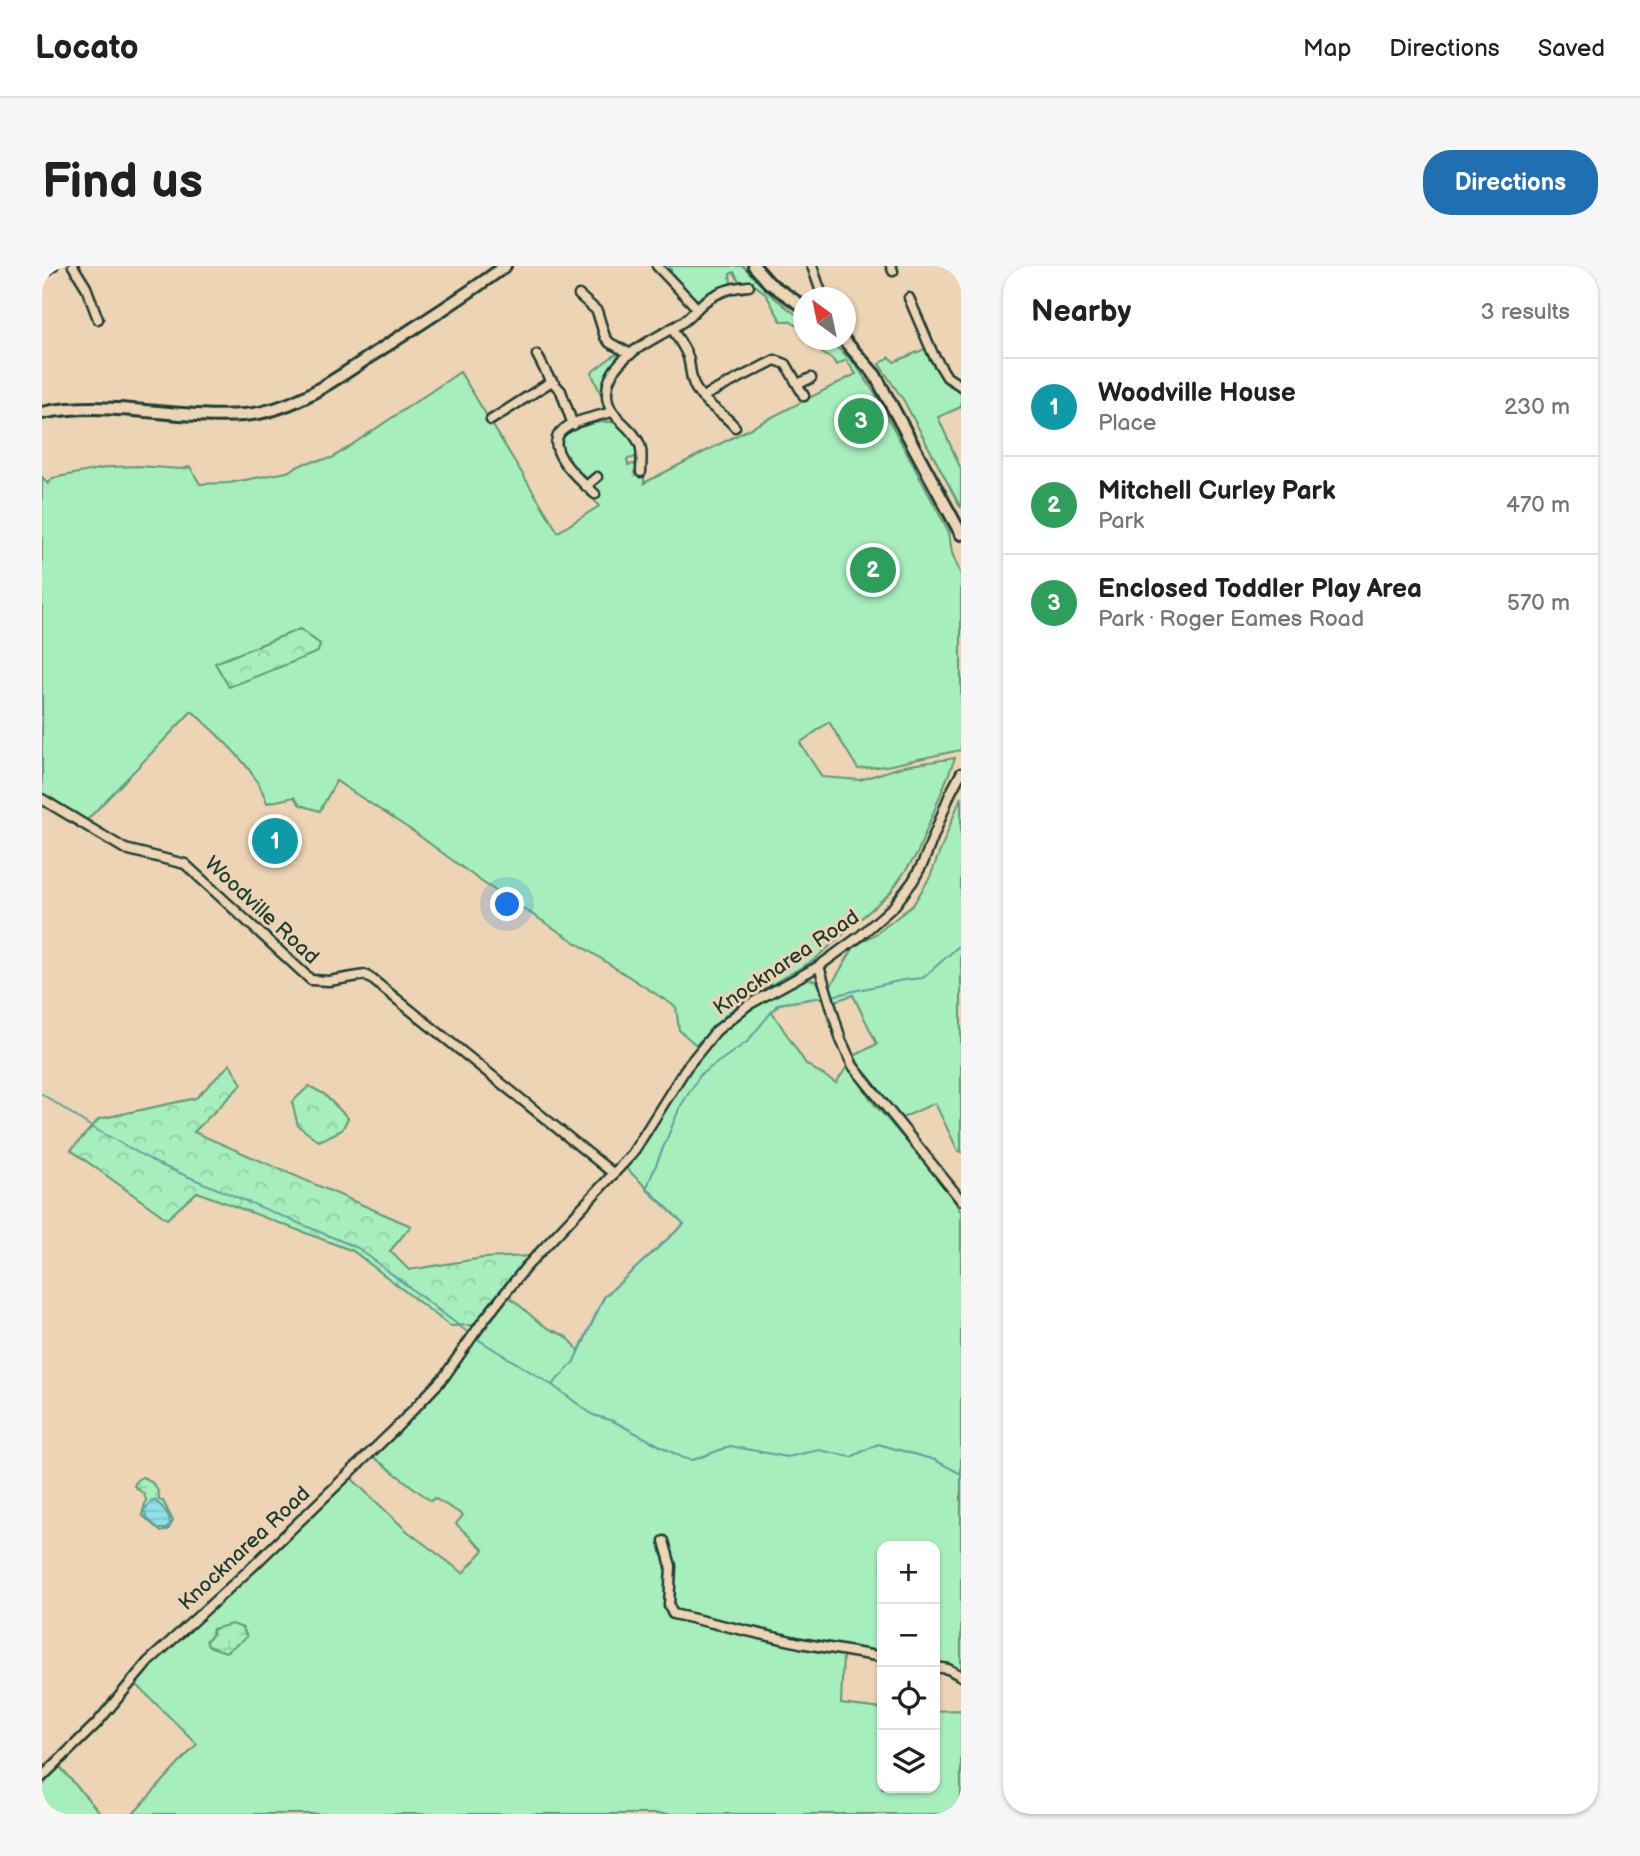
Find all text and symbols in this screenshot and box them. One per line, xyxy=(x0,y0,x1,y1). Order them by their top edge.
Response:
text: Locato xyxy=(35,28,139,68)
text: Map xyxy=(1303,34,1351,63)
text: Directions xyxy=(1389,34,1500,63)
text: Saved xyxy=(1538,34,1605,63)
button: Directions xyxy=(1423,150,1598,215)
text: Find us xyxy=(42,153,203,212)
north arrow xyxy=(793,287,856,350)
text: Nearby xyxy=(1031,294,1131,330)
text: 3 results xyxy=(1481,298,1570,326)
text: Woodville House xyxy=(1098,378,1296,409)
text: 1 xyxy=(1049,393,1059,421)
text: 230 m xyxy=(1504,393,1570,421)
pin: 3 xyxy=(838,395,884,447)
text: Place xyxy=(1098,409,1156,437)
text: Mitchell Curley Park xyxy=(1098,476,1336,507)
text: 2 xyxy=(1047,491,1061,519)
text: 470 m xyxy=(1506,491,1570,519)
text: Park xyxy=(1098,507,1144,535)
pin: 2 xyxy=(850,544,896,596)
text: Enclosed Toddler Play Area xyxy=(1098,574,1422,605)
text: 3 xyxy=(1047,589,1061,617)
text: 570 m xyxy=(1507,589,1570,617)
text: Park · Roger Eames Road xyxy=(1098,605,1364,633)
pin: 1 xyxy=(252,815,298,867)
street label: Woodville Road xyxy=(199,851,324,970)
your location xyxy=(490,887,524,921)
street label: Knocknarea Road xyxy=(709,904,864,1020)
street label: Knocknarea Road xyxy=(173,1481,315,1616)
map controls xyxy=(877,1541,940,1793)
button: + xyxy=(877,1541,940,1604)
button: − xyxy=(877,1604,940,1667)
button: locate xyxy=(877,1667,940,1730)
button: layers xyxy=(877,1730,940,1793)

